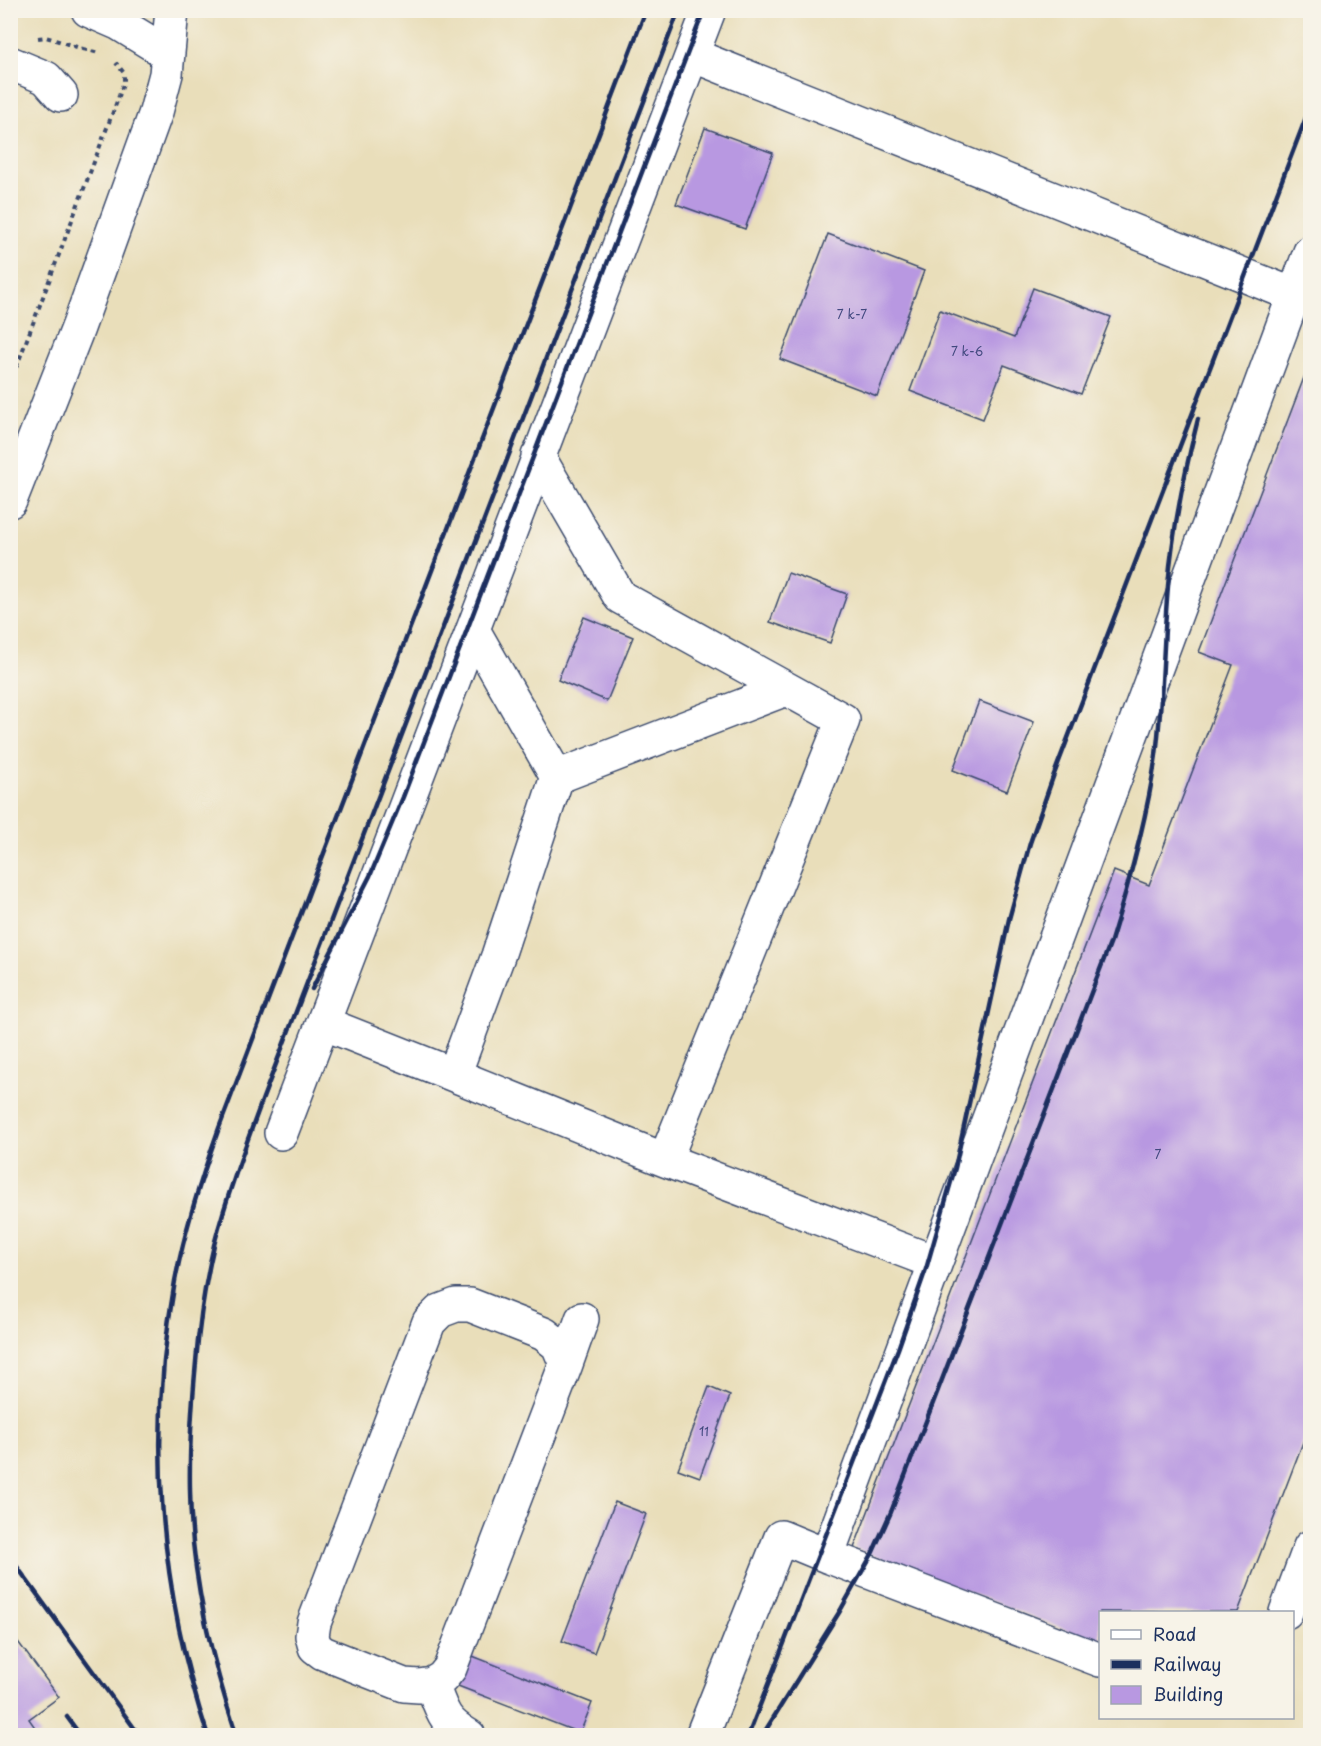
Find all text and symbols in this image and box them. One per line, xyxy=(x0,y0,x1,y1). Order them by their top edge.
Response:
house number: 7 k-7 xyxy=(837,305,867,323)
house number: 7 k-6 xyxy=(951,342,983,360)
house number: 7 xyxy=(1155,1145,1162,1163)
house number: 11 xyxy=(699,1422,709,1440)
legend xyxy=(1099,1611,1294,1719)
text: Road xyxy=(1153,1620,1197,1647)
text: Railway xyxy=(1153,1650,1221,1677)
text: Building xyxy=(1153,1680,1223,1707)

